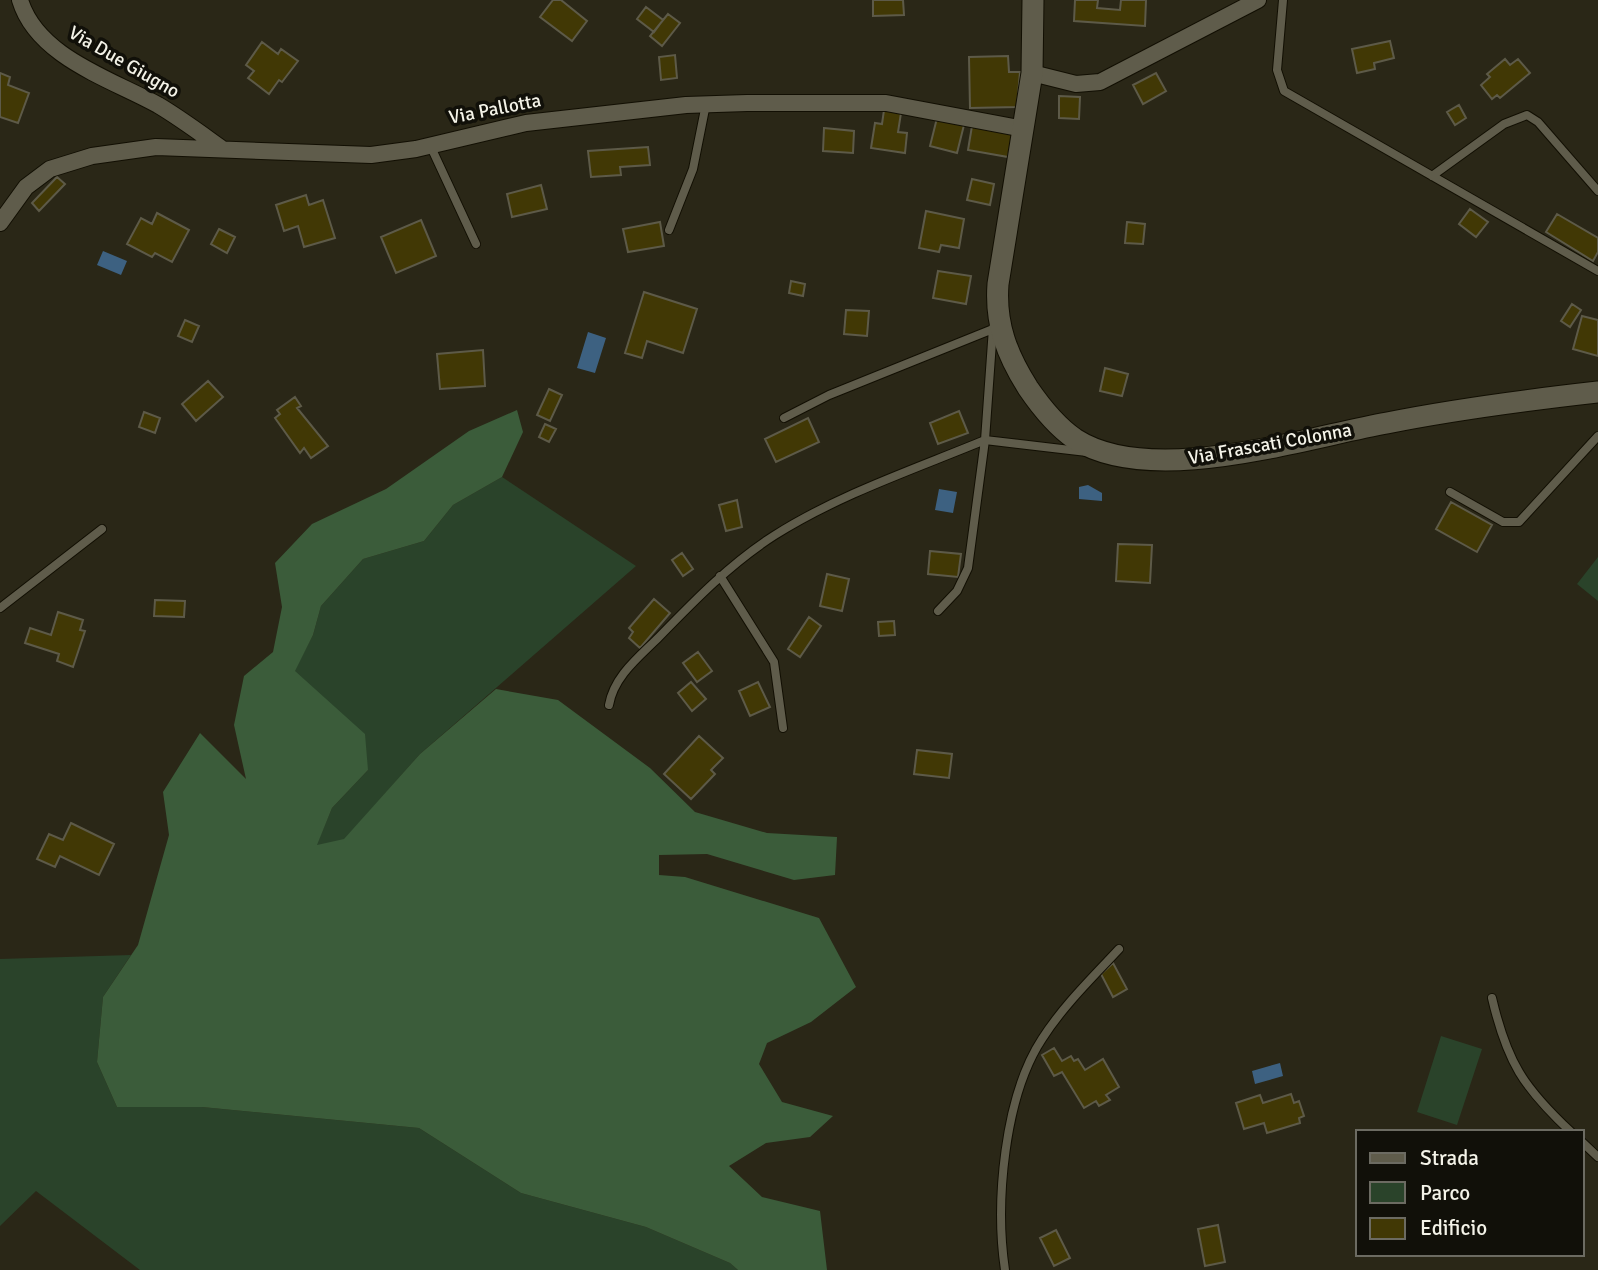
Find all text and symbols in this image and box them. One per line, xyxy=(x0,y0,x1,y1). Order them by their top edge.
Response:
street label: Via Due Giugno xyxy=(64,21,184,104)
street label: Via Pallotta xyxy=(447,88,543,130)
street label: Via Frascati Colonna xyxy=(1186,418,1354,470)
legend xyxy=(1356,1130,1584,1256)
text: Strada xyxy=(1420,1145,1479,1171)
text: Parco xyxy=(1420,1180,1470,1206)
text: Edificio xyxy=(1420,1215,1487,1241)

